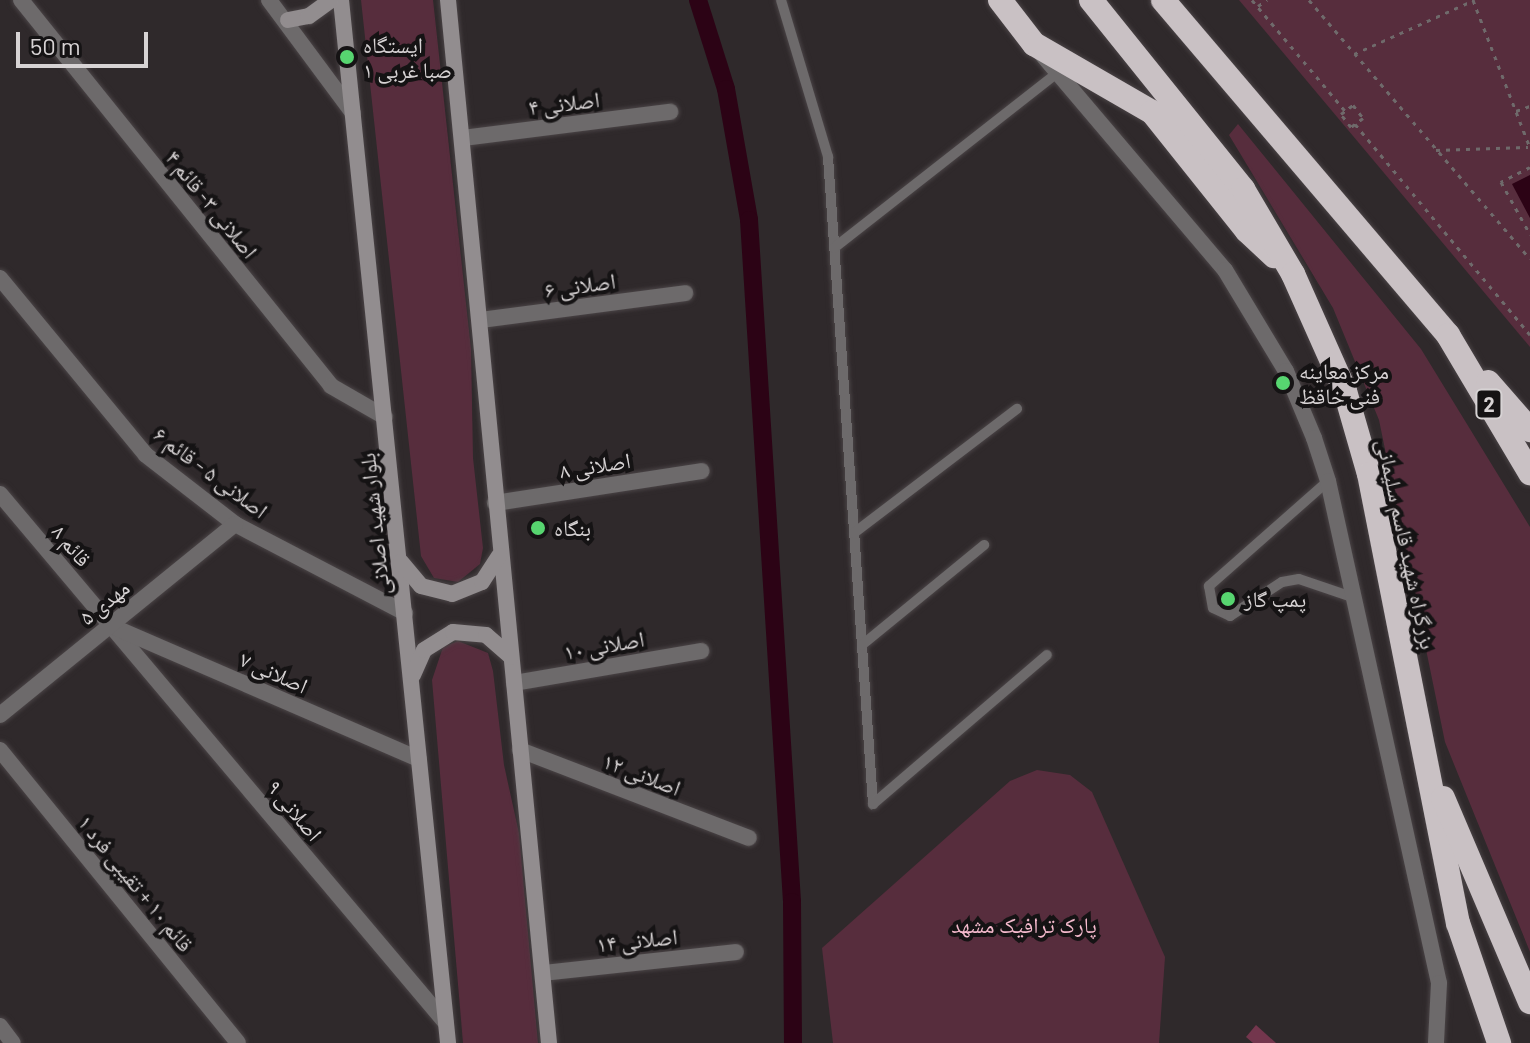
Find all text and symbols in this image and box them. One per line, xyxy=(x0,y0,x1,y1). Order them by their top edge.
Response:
scale bar xyxy=(20,16,152,66)
text: 50 m xyxy=(30,31,81,60)
place label: ایستگاه صبا غربی ۱ xyxy=(363,31,452,82)
marker: ایستگاه صبا غربی ۱ xyxy=(338,48,356,66)
street label: اصلانی ۴ xyxy=(527,86,601,120)
street label: اصلانی ۳- قائم ۴ xyxy=(160,145,264,263)
street label: اصلانی ۶ xyxy=(543,267,617,303)
place label: مرکز معاینه فنی خاقظ xyxy=(1299,357,1389,408)
marker: مرکز معاینه فنی خاقظ xyxy=(1274,374,1292,392)
road number: 2 xyxy=(1475,388,1503,420)
street label: اصلانی ۵ - قائم ۶ xyxy=(149,421,273,523)
street label: بزرگراه شهید قاسم سلیمانی xyxy=(1372,436,1442,652)
street label: اصلانی ۸ xyxy=(558,446,632,484)
street label: بلوار شهید اصلانی xyxy=(353,452,395,596)
place label: بنگاه xyxy=(554,515,591,541)
street label: قائم ۸ xyxy=(47,519,97,571)
marker: بنگاه xyxy=(529,519,547,537)
street label: مهدی ۵ xyxy=(74,574,134,630)
place label: پمپ گاز xyxy=(1244,586,1306,612)
marker: پمپ گاز xyxy=(1219,590,1237,608)
street label: اصلانی ۱۰ xyxy=(562,625,646,665)
street label: اصلانی ۷ xyxy=(236,645,312,699)
street label: اصلانی ۱۲ xyxy=(599,747,685,801)
street label: اصلانی ۹ xyxy=(262,774,328,846)
street label: قائم ۱۰ + تقیبی فرد ۱ xyxy=(73,809,199,957)
park label: پارک ترافیک مشهد xyxy=(951,912,1097,938)
street label: اصلانی ۱۴ xyxy=(595,923,679,957)

